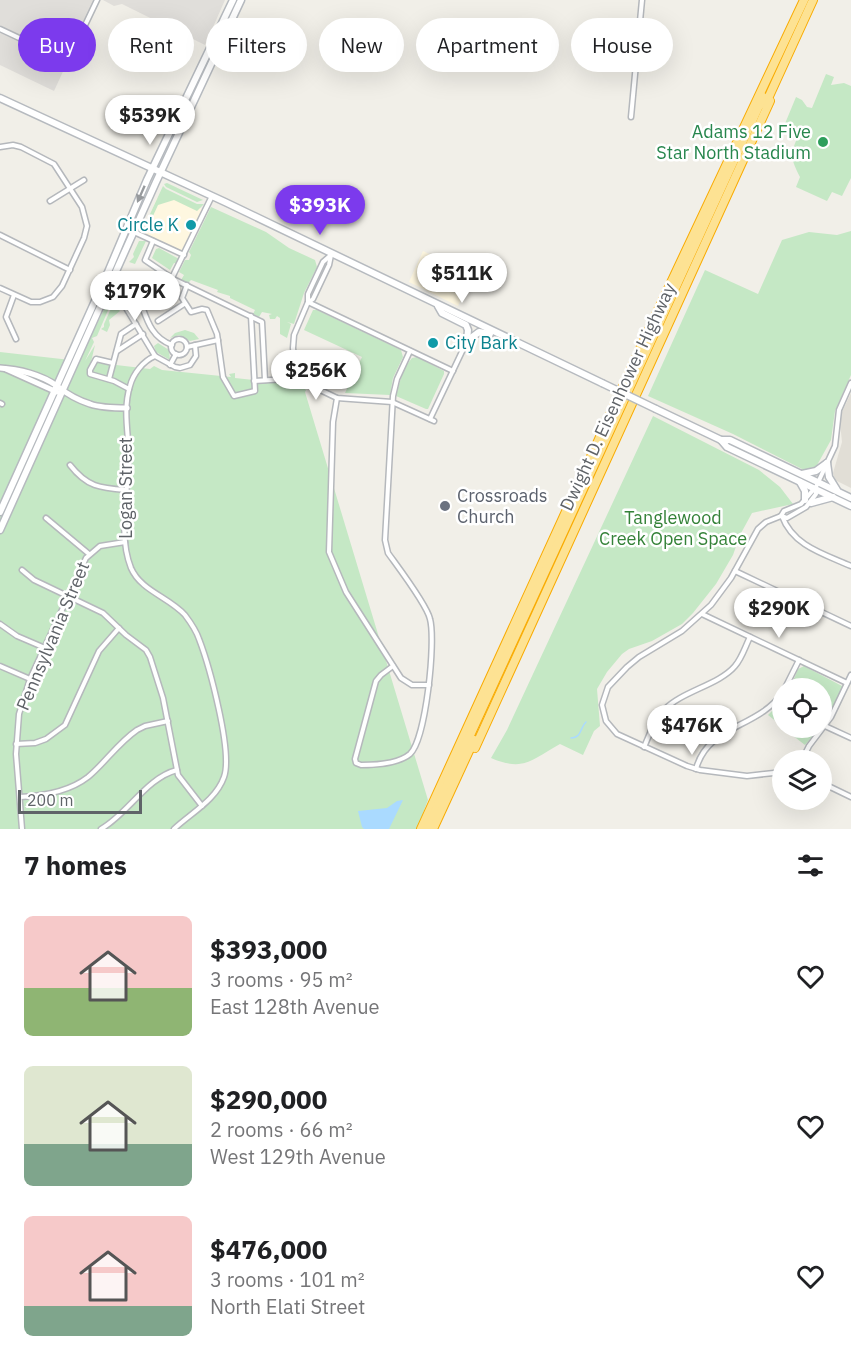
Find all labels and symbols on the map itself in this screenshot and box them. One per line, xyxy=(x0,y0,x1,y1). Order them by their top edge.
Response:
pin: $539K xyxy=(108,95,192,146)
place label: Adams 12 Five Star North Stadium xyxy=(656,120,811,164)
marker: Adams 12 Five Star North Stadium xyxy=(816,135,830,149)
one-way arrow xyxy=(136,185,145,202)
pin: $393K xyxy=(278,185,362,236)
place label: Circle K xyxy=(117,213,180,236)
marker: Circle K xyxy=(184,218,198,232)
pin: $511K xyxy=(420,253,504,304)
pin: $179K xyxy=(93,271,177,322)
street label: Dwight D. Eisenhower Highway xyxy=(555,279,681,514)
place label: City Bark xyxy=(445,331,518,354)
marker: City Bark xyxy=(426,336,440,350)
pin: $256K xyxy=(274,350,358,401)
street label: Logan Street xyxy=(114,437,137,539)
place label: Crossroads Church xyxy=(457,484,548,528)
marker: Crossroads Church xyxy=(438,499,452,513)
park label: Tanglewood Creek Open Space xyxy=(599,506,747,550)
street label: Pennsylvania Street xyxy=(11,558,94,714)
pin: $290K xyxy=(737,588,821,639)
pin: $476K xyxy=(650,705,734,756)
scale bar xyxy=(18,787,142,814)

